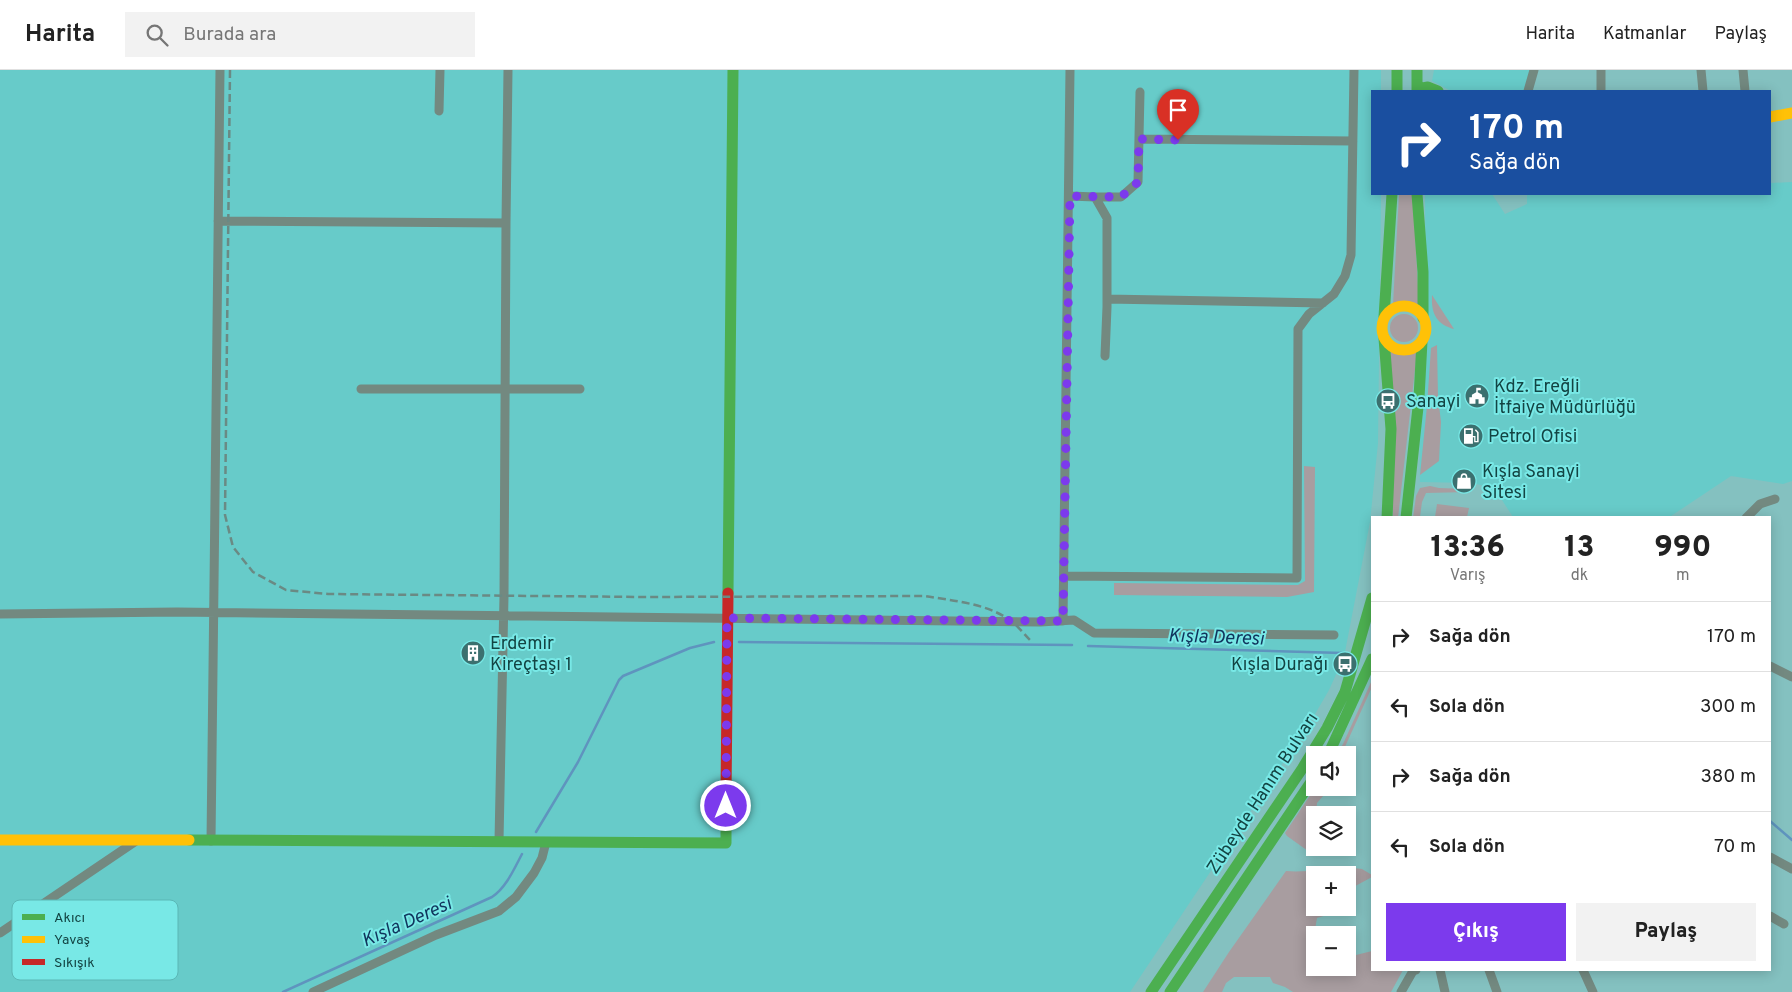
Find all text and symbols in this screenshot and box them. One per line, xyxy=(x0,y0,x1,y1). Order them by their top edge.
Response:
search box xyxy=(125,12,475,57)
text: Harita xyxy=(25,20,95,50)
icon: search xyxy=(143,21,171,49)
text: Burada ara xyxy=(183,23,276,47)
text: Harita xyxy=(1526,23,1575,46)
text: Katmanlar xyxy=(1603,23,1686,46)
text: Paylaş xyxy=(1714,23,1767,46)
pin xyxy=(1157,89,1199,140)
icon: arrive xyxy=(1164,96,1192,124)
text: 170 m xyxy=(1469,107,1564,151)
icon: right xyxy=(1386,110,1451,175)
text: Sağa dön xyxy=(1469,150,1561,177)
place label: Kdz. Ereğli İtfaiye Müdürlüğü xyxy=(1494,376,1636,420)
public building icon: Kdz. Ereğli İtfaiye Müdürlüğü xyxy=(1464,383,1490,409)
bus stop icon: Sanayi xyxy=(1375,388,1401,414)
place label: Sanayi xyxy=(1406,391,1460,414)
fuel station icon: Petrol Ofisi xyxy=(1458,423,1484,449)
place label: Petrol Ofisi xyxy=(1488,426,1577,449)
place label: Kışla Sanayi Sitesi xyxy=(1482,461,1580,505)
shop icon: Kışla Sanayi Sitesi xyxy=(1451,468,1477,494)
text: 13:36 xyxy=(1431,530,1505,567)
text: 13 xyxy=(1564,530,1595,567)
text: 990 xyxy=(1654,530,1711,567)
text: Varış xyxy=(1450,566,1486,586)
text: dk xyxy=(1571,566,1588,586)
text: m xyxy=(1676,566,1690,586)
icon: right xyxy=(1386,623,1414,651)
water label: Kışla Deresi xyxy=(1168,624,1266,652)
text: Sağa dön xyxy=(1429,625,1511,649)
text: 170 m xyxy=(1707,625,1756,649)
place label: Erdemir Kireçtaşı 1 xyxy=(490,633,572,677)
building icon: Erdemir Kireçtaşı 1 xyxy=(460,640,486,666)
bus stop icon: Kışla Durağı xyxy=(1332,651,1358,677)
place label: Kışla Durağı xyxy=(1231,654,1328,677)
icon: left xyxy=(1386,693,1414,721)
text: Sola dön xyxy=(1429,695,1505,719)
text: 300 m xyxy=(1700,695,1756,719)
street label: Zübeyde Hanım Bulvarı xyxy=(1202,709,1324,879)
map controls xyxy=(1306,746,1356,976)
button: sound xyxy=(1306,746,1356,796)
icon: right xyxy=(1386,763,1414,791)
text: Sağa dön xyxy=(1429,765,1511,789)
text: 380 m xyxy=(1700,765,1756,789)
position arrow xyxy=(699,779,751,831)
button: layers xyxy=(1306,806,1356,856)
icon: left xyxy=(1386,833,1414,861)
text: Sola dön xyxy=(1429,835,1505,859)
text: 70 m xyxy=(1714,835,1756,859)
button: + xyxy=(1306,866,1356,916)
water label: Kışla Deresi xyxy=(358,892,457,953)
legend xyxy=(12,900,178,980)
button: Çıkış xyxy=(1386,903,1566,961)
button: Paylaş xyxy=(1576,903,1756,961)
text: Akıcı xyxy=(54,910,85,927)
button: − xyxy=(1306,926,1356,976)
text: Yavaş xyxy=(54,932,90,949)
text: Sıkışık xyxy=(54,955,95,972)

